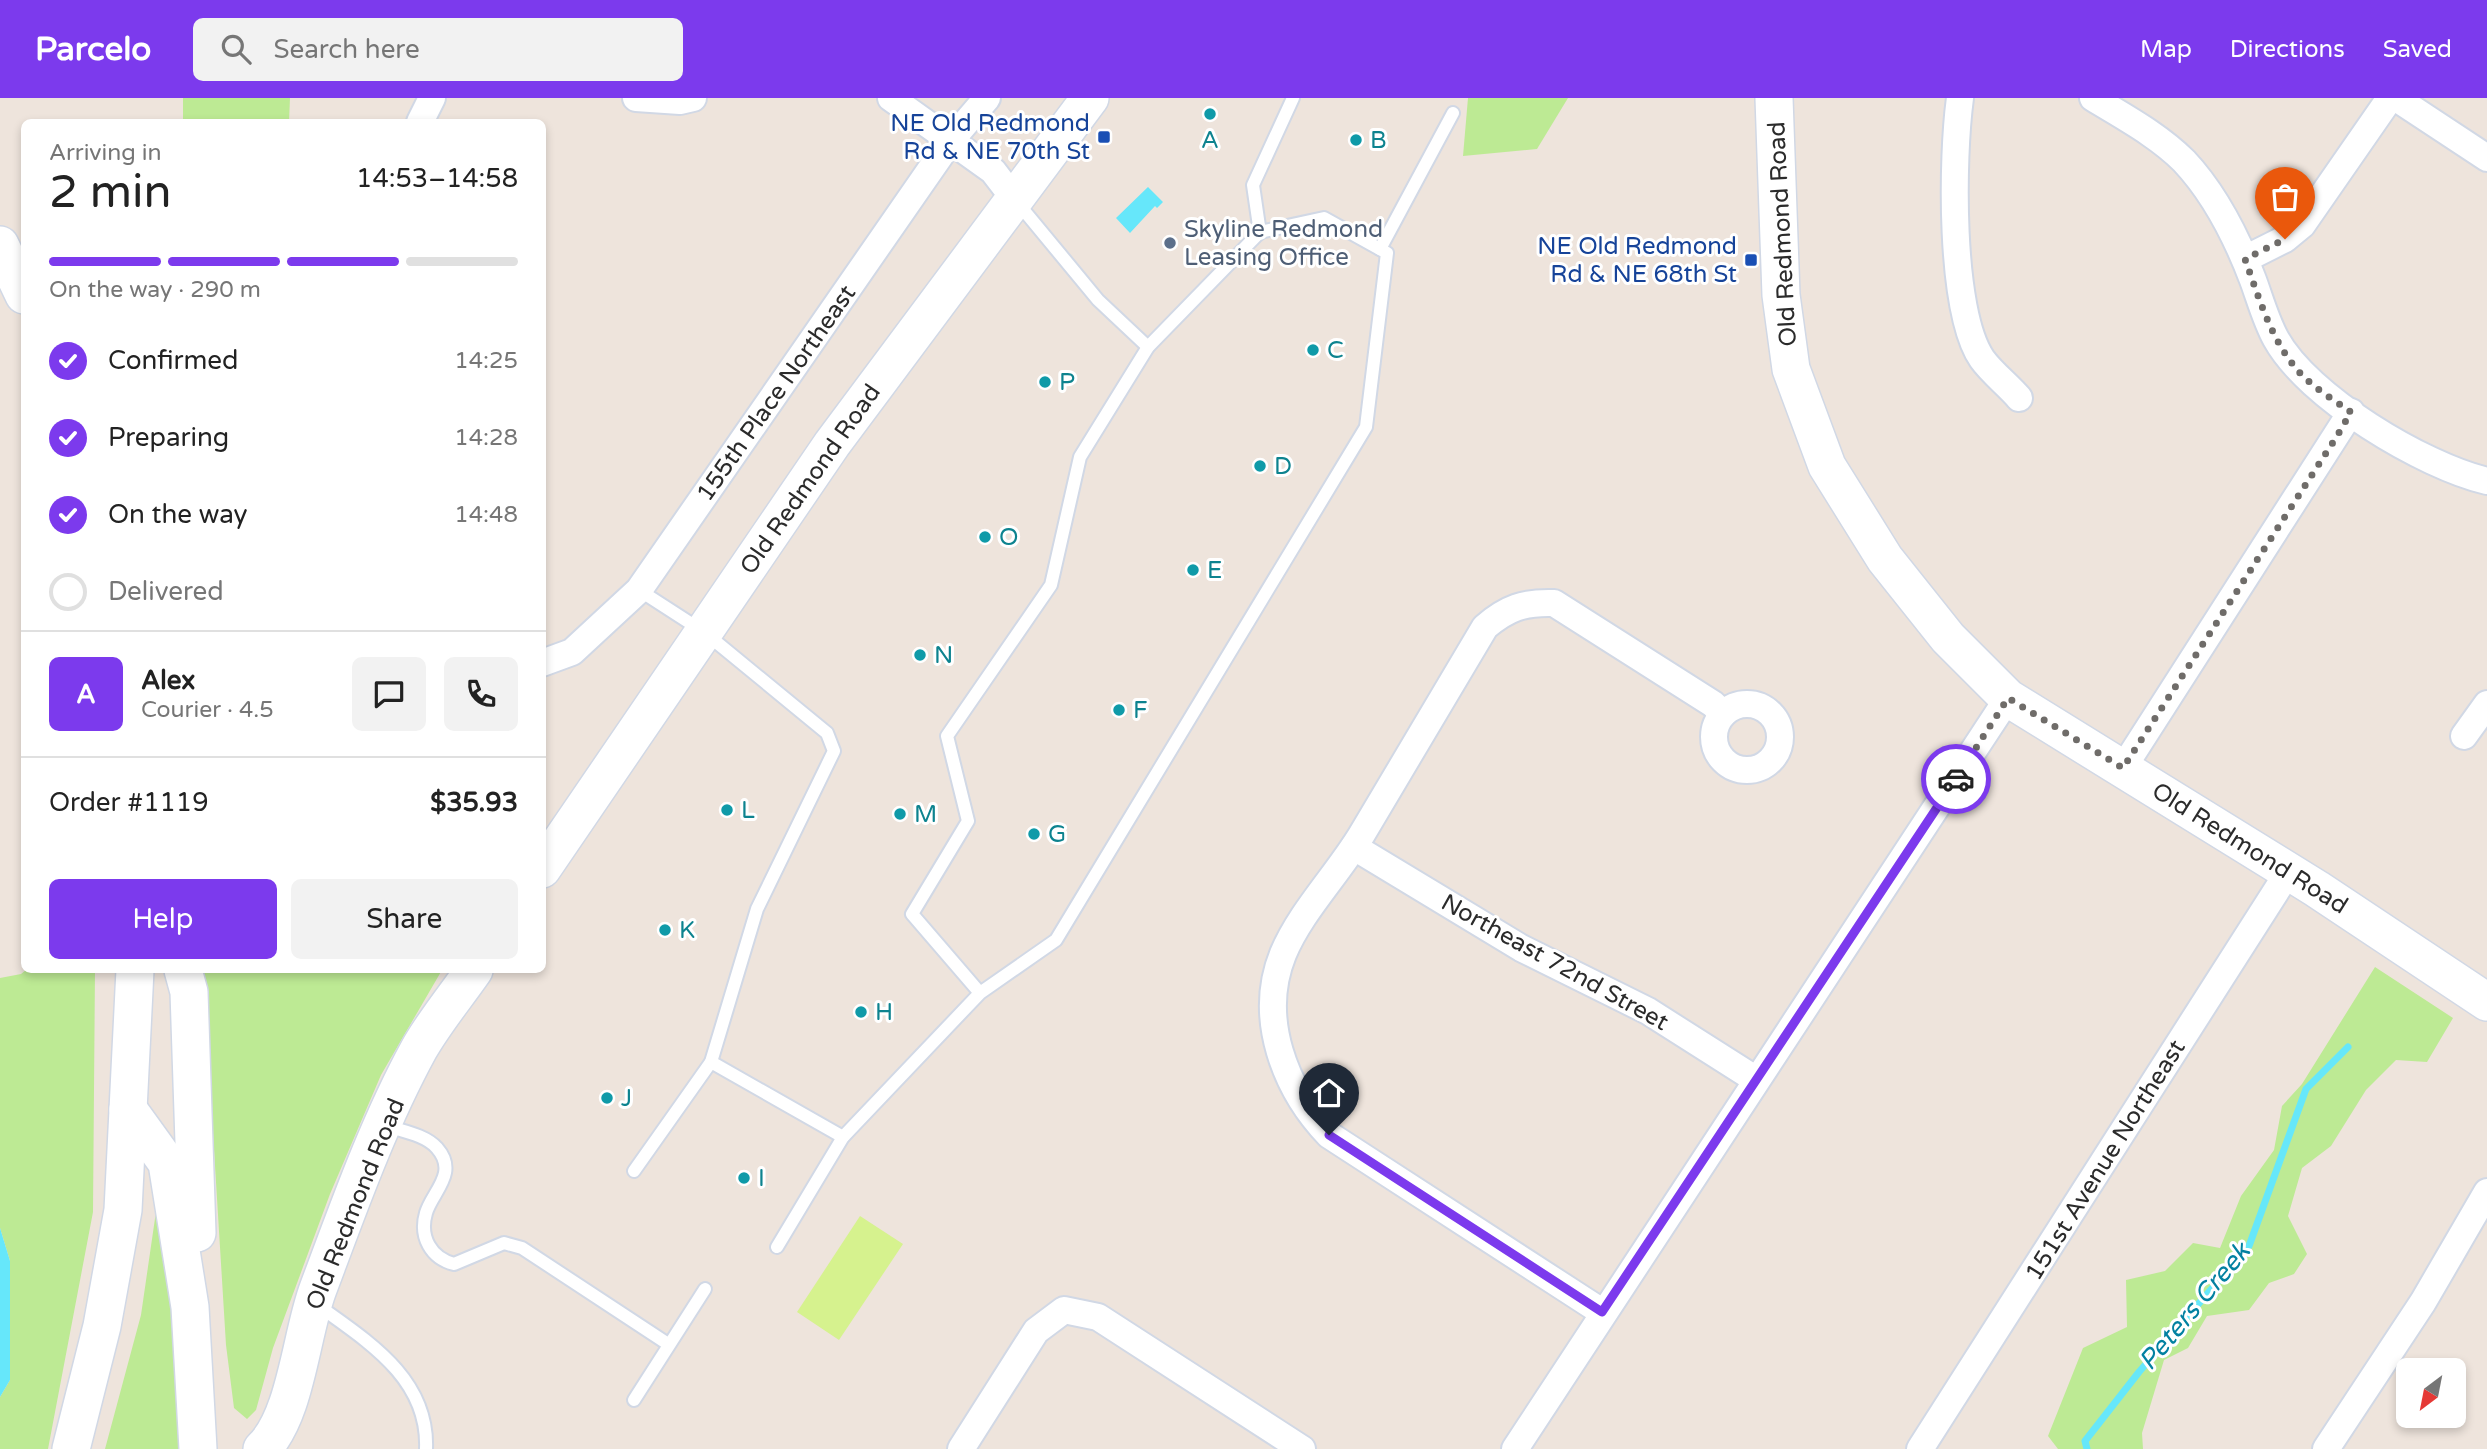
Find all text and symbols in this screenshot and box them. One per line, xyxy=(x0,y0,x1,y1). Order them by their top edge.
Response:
search box xyxy=(193,18,683,81)
text: Parcelo xyxy=(35,30,151,69)
icon: search xyxy=(217,30,255,68)
text: Search here xyxy=(273,34,420,65)
text: Map xyxy=(2140,35,2192,64)
text: Directions xyxy=(2230,35,2345,64)
text: Saved xyxy=(2383,35,2452,64)
marker: A xyxy=(1202,106,1218,122)
place label: NE Old Redmond Rd & NE 70th St xyxy=(890,109,1090,166)
street label: Old Redmond Road xyxy=(1762,121,1803,347)
place label: A xyxy=(1201,126,1219,155)
place label: B xyxy=(1370,126,1387,155)
marker: NE Old Redmond Rd & NE 70th St xyxy=(1096,129,1112,145)
marker: B xyxy=(1348,132,1364,148)
text: Arriving in xyxy=(49,139,162,167)
text: 14:53–14:58 xyxy=(356,163,518,194)
text: 2 min xyxy=(49,165,172,220)
pin xyxy=(2255,167,2315,239)
icon: bag xyxy=(2266,178,2304,216)
place label: Skyline Redmond Leasing Office xyxy=(1184,215,1383,272)
place label: NE Old Redmond Rd & NE 68th St xyxy=(1537,232,1737,289)
marker: Skyline Redmond Leasing Office xyxy=(1162,235,1178,251)
marker: NE Old Redmond Rd & NE 68th St xyxy=(1743,252,1759,268)
text: On the way · 290 m xyxy=(49,276,261,304)
street label: 155th Place Northeast xyxy=(691,280,862,507)
place label: C xyxy=(1327,336,1344,365)
icon: check xyxy=(49,342,87,380)
marker: C xyxy=(1305,342,1321,358)
text: Confirmed xyxy=(108,345,238,376)
text: 14:25 xyxy=(454,347,518,375)
place label: P xyxy=(1059,368,1075,397)
marker: P xyxy=(1037,374,1053,390)
street label: Old Redmond Road xyxy=(734,379,887,580)
icon: check xyxy=(49,419,87,457)
text: Preparing xyxy=(108,422,229,453)
text: 14:28 xyxy=(454,424,518,452)
place label: D xyxy=(1274,452,1292,481)
marker: D xyxy=(1252,458,1268,474)
icon: check xyxy=(49,496,87,534)
text: On the way xyxy=(108,499,248,530)
text: 14:48 xyxy=(454,501,518,529)
place label: O xyxy=(999,523,1019,552)
marker: O xyxy=(977,529,993,545)
place label: E xyxy=(1207,556,1222,585)
marker: E xyxy=(1185,562,1201,578)
text: Delivered xyxy=(108,576,224,607)
place label: N xyxy=(934,641,953,670)
marker: N xyxy=(912,647,928,663)
button: chat xyxy=(352,657,426,731)
button: phone xyxy=(444,657,518,731)
text: Alex xyxy=(141,665,195,696)
text: A xyxy=(76,679,96,710)
text: Courier · 4.5 xyxy=(141,696,274,724)
place label: F xyxy=(1133,696,1148,725)
marker: F xyxy=(1111,702,1127,718)
courier xyxy=(1921,744,1991,814)
icon: car xyxy=(1937,760,1975,798)
street label: Old Redmond Road xyxy=(2146,776,2353,920)
text: Order #1119 xyxy=(49,787,209,818)
text: $35.93 xyxy=(430,787,518,818)
place label: L xyxy=(741,796,755,825)
place label: M xyxy=(914,800,937,829)
marker: L xyxy=(719,802,735,818)
marker: M xyxy=(892,806,908,822)
place label: G xyxy=(1048,820,1066,849)
marker: G xyxy=(1026,826,1042,842)
button: Help xyxy=(49,879,277,959)
button: Share xyxy=(291,879,518,959)
street label: Northeast 72nd Street xyxy=(1436,888,1673,1037)
place label: K xyxy=(679,916,695,945)
marker: K xyxy=(657,922,673,938)
place label: H xyxy=(875,998,893,1027)
marker: H xyxy=(853,1004,869,1020)
street label: 151st Avenue Northeast xyxy=(2019,1035,2191,1286)
pin xyxy=(1299,1063,1359,1135)
icon: home xyxy=(1310,1074,1348,1112)
place label: J xyxy=(621,1084,632,1113)
marker: J xyxy=(599,1090,615,1106)
street label: Old Redmond Road xyxy=(300,1094,411,1314)
place label: I xyxy=(758,1164,765,1193)
marker: I xyxy=(736,1170,752,1186)
water label: Peters Creek xyxy=(2132,1235,2258,1376)
north arrow xyxy=(2396,1358,2466,1428)
map controls xyxy=(2396,1358,2466,1428)

